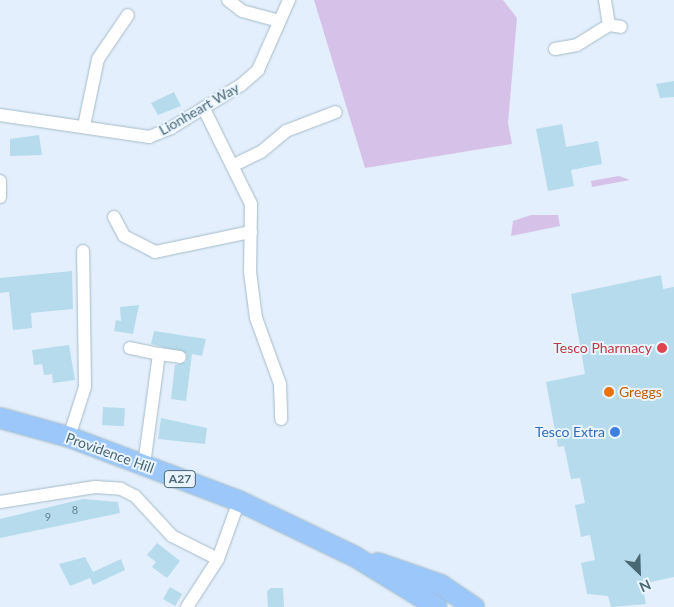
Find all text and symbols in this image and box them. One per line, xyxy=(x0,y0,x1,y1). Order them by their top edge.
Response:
street label: Lionheart Way xyxy=(156,79,242,139)
place label: Tesco Pharmacy xyxy=(553,340,652,356)
marker: Tesco Pharmacy xyxy=(656,342,668,354)
place label: Greggs xyxy=(619,384,662,400)
marker: Greggs xyxy=(603,386,615,398)
place label: Tesco Extra xyxy=(535,424,605,440)
marker: Tesco Extra xyxy=(609,426,621,438)
street label: Providence Hill xyxy=(64,429,156,477)
road number: A27 xyxy=(164,469,196,488)
house number: 8 xyxy=(72,503,78,517)
house number: 9 xyxy=(45,510,51,524)
north arrow xyxy=(614,547,664,597)
text: N xyxy=(637,576,654,596)

